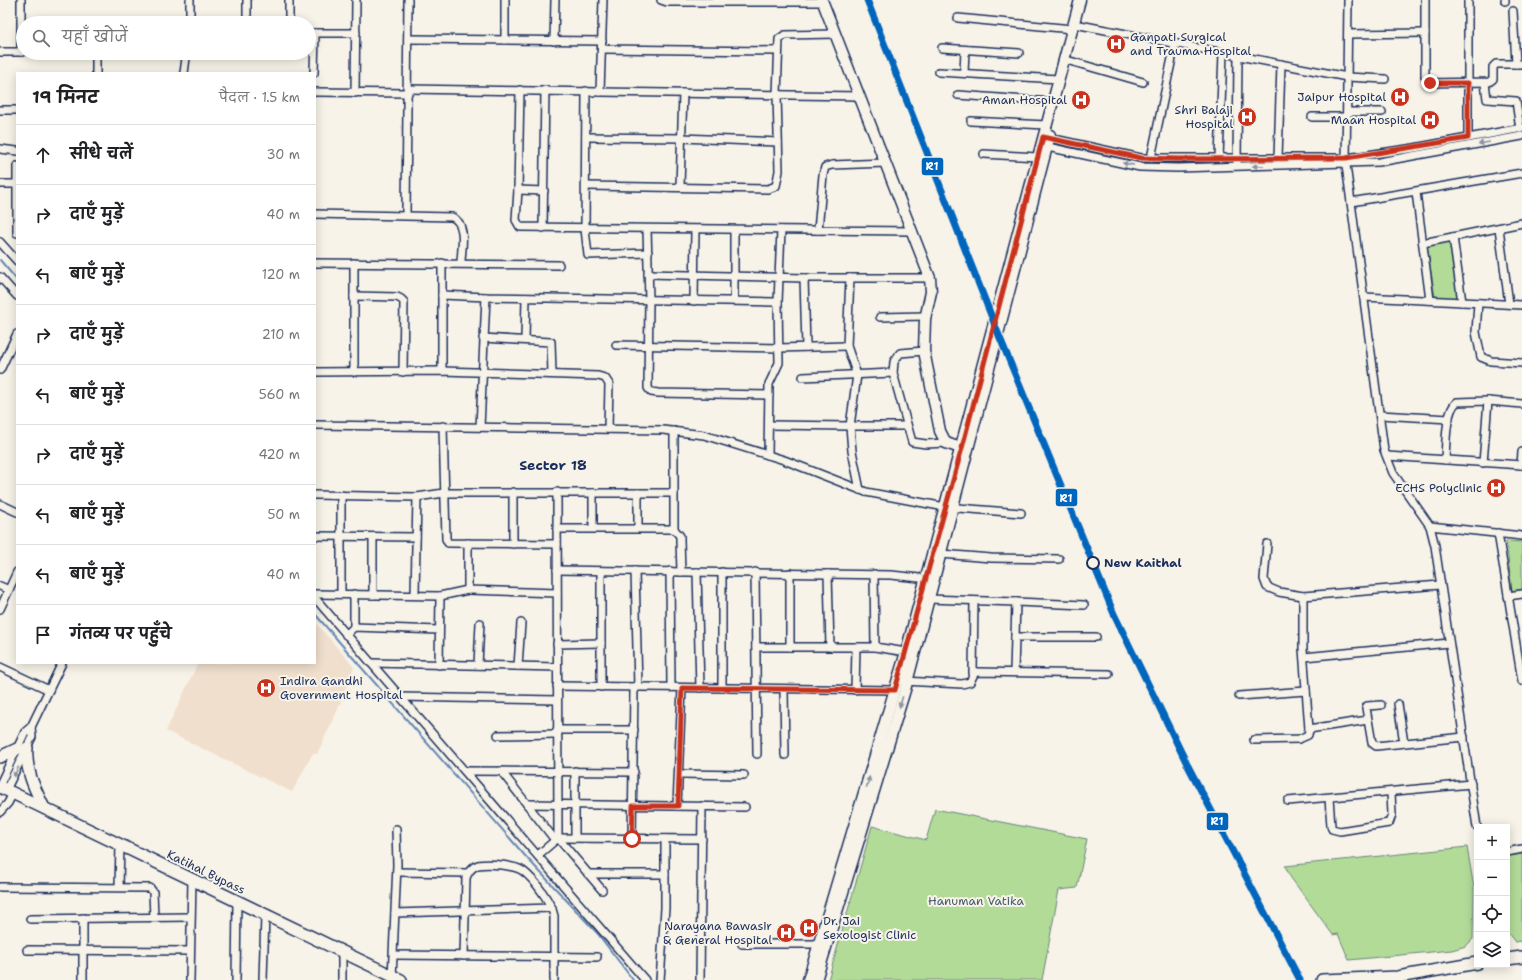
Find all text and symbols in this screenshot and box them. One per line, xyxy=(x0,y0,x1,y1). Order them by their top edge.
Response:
search box xyxy=(16,16,316,60)
icon: search xyxy=(30,27,52,49)
text: यहाँ खोजें xyxy=(62,27,128,47)
place label: Ganpati Surgical and Trauma Hospital xyxy=(1130,29,1252,59)
hospital icon: Ganpati Surgical and Trauma Hospital xyxy=(1105,33,1127,55)
route end xyxy=(1421,74,1439,92)
text: 19 मिनट xyxy=(32,86,98,108)
hospital icon: Jaipur Hospital xyxy=(1389,86,1411,108)
text: पैदल · 1.5 km xyxy=(219,89,300,106)
hospital icon: Aman Hospital xyxy=(1070,89,1092,111)
place label: Jaipur Hospital xyxy=(1297,89,1386,105)
place label: Aman Hospital xyxy=(982,92,1067,108)
place label: Shri Balaji Hospital xyxy=(1175,102,1233,132)
hospital icon: Shri Balaji Hospital xyxy=(1236,106,1258,128)
hospital icon: Maan Hospital xyxy=(1419,109,1441,131)
place label: Maan Hospital xyxy=(1331,112,1416,128)
one-way arrow xyxy=(1477,140,1490,146)
icon: ahead xyxy=(32,144,54,166)
text: सीधे चलें xyxy=(70,144,133,164)
text: 30 m xyxy=(266,146,300,163)
line badge: R1 xyxy=(921,157,944,176)
text: R1 xyxy=(926,159,938,174)
one-way arrow xyxy=(1122,161,1134,167)
one-way arrow xyxy=(1252,163,1264,170)
icon: right xyxy=(32,204,54,226)
text: दाएँ मुड़ें xyxy=(70,204,124,224)
text: 40 m xyxy=(266,206,300,223)
icon: left xyxy=(32,264,54,286)
text: बाएँ मुड़ें xyxy=(70,264,124,284)
text: 120 m xyxy=(262,266,300,283)
icon: right xyxy=(32,324,54,346)
text: दाएँ मुड़ें xyxy=(70,324,124,344)
text: 210 m xyxy=(262,326,300,343)
icon: left xyxy=(32,384,54,406)
text: बाएँ मुड़ें xyxy=(70,384,124,404)
text: 560 m xyxy=(259,386,300,403)
icon: right xyxy=(32,444,54,466)
text: दाएँ मुड़ें xyxy=(70,444,124,464)
text: 420 m xyxy=(258,446,300,463)
district label: Sector 18 xyxy=(519,456,587,474)
hospital icon: ECHS Polyclinic xyxy=(1485,477,1507,499)
place label: ECHS Polyclinic xyxy=(1395,480,1482,496)
line badge: R1 xyxy=(1055,488,1078,507)
text: R1 xyxy=(1060,491,1072,506)
icon: left xyxy=(32,504,54,526)
text: बाएँ मुड़ें xyxy=(70,504,124,524)
text: 50 m xyxy=(267,506,300,523)
place label: New Kaithal xyxy=(1104,555,1182,571)
marker: New Kaithal xyxy=(1086,556,1100,570)
icon: left xyxy=(32,564,54,586)
text: बाएँ मुड़ें xyxy=(70,564,124,584)
text: 40 m xyxy=(266,566,300,583)
icon: arrive xyxy=(32,624,54,646)
text: गंतव्य पर पहुँचे xyxy=(70,624,172,644)
place label: Indira Gandhi Government Hospital xyxy=(280,673,403,703)
hospital icon: Indira Gandhi Government Hospital xyxy=(255,677,277,699)
one-way arrow xyxy=(898,696,904,708)
one-way arrow xyxy=(12,766,19,777)
one-way arrow xyxy=(865,776,871,788)
line badge: R1 xyxy=(1206,812,1229,831)
text: R1 xyxy=(1211,814,1223,829)
map controls xyxy=(1474,824,1510,968)
button: + xyxy=(1474,824,1510,860)
route start xyxy=(623,830,641,848)
street label: Katihal Bypass xyxy=(164,846,248,898)
button: − xyxy=(1474,860,1510,896)
park label: Hanuman Vatika xyxy=(928,893,1025,909)
button: locate xyxy=(1474,896,1510,932)
place label: Dr. Jai Sexologist Clinic xyxy=(823,913,916,943)
hospital icon: Dr. Jai Sexologist Clinic xyxy=(798,917,820,939)
place label: Narayana Bawasir & General Hospital xyxy=(663,918,772,948)
hospital icon: Narayana Bawasir & General Hospital xyxy=(775,922,797,944)
button: layers xyxy=(1474,932,1510,968)

